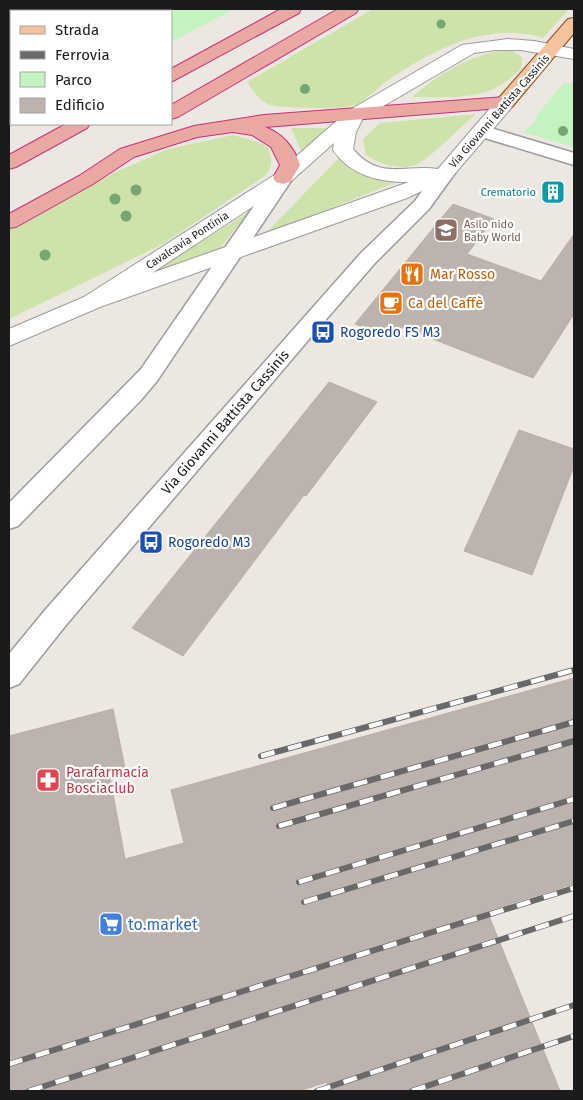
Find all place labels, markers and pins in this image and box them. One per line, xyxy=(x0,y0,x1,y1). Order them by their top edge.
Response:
building icon: Crematorio xyxy=(540,179,566,205)
place label: Crematorio xyxy=(481,186,536,199)
school or university icon: Asilo nido Baby World xyxy=(433,217,459,243)
place label: Asilo nido Baby World xyxy=(464,218,521,244)
restaurant icon: Mar Rosso xyxy=(399,261,425,287)
place label: Mar Rosso xyxy=(430,266,495,283)
cafe icon: Ca del Caffè xyxy=(378,290,404,316)
place label: Ca del Caffè xyxy=(408,295,483,312)
bus stop icon: Rogoredo FS M3 xyxy=(310,319,336,345)
place label: Rogoredo FS M3 xyxy=(340,324,440,341)
bus stop icon: Rogoredo M3 xyxy=(138,529,164,555)
place label: Rogoredo M3 xyxy=(168,534,250,551)
place label: Parafarmacia Bosciaclub xyxy=(66,764,149,797)
pharmacy icon: Parafarmacia Bosciaclub xyxy=(35,767,61,793)
supermarket icon: to.market xyxy=(98,911,124,937)
place label: to.market xyxy=(128,915,198,934)

